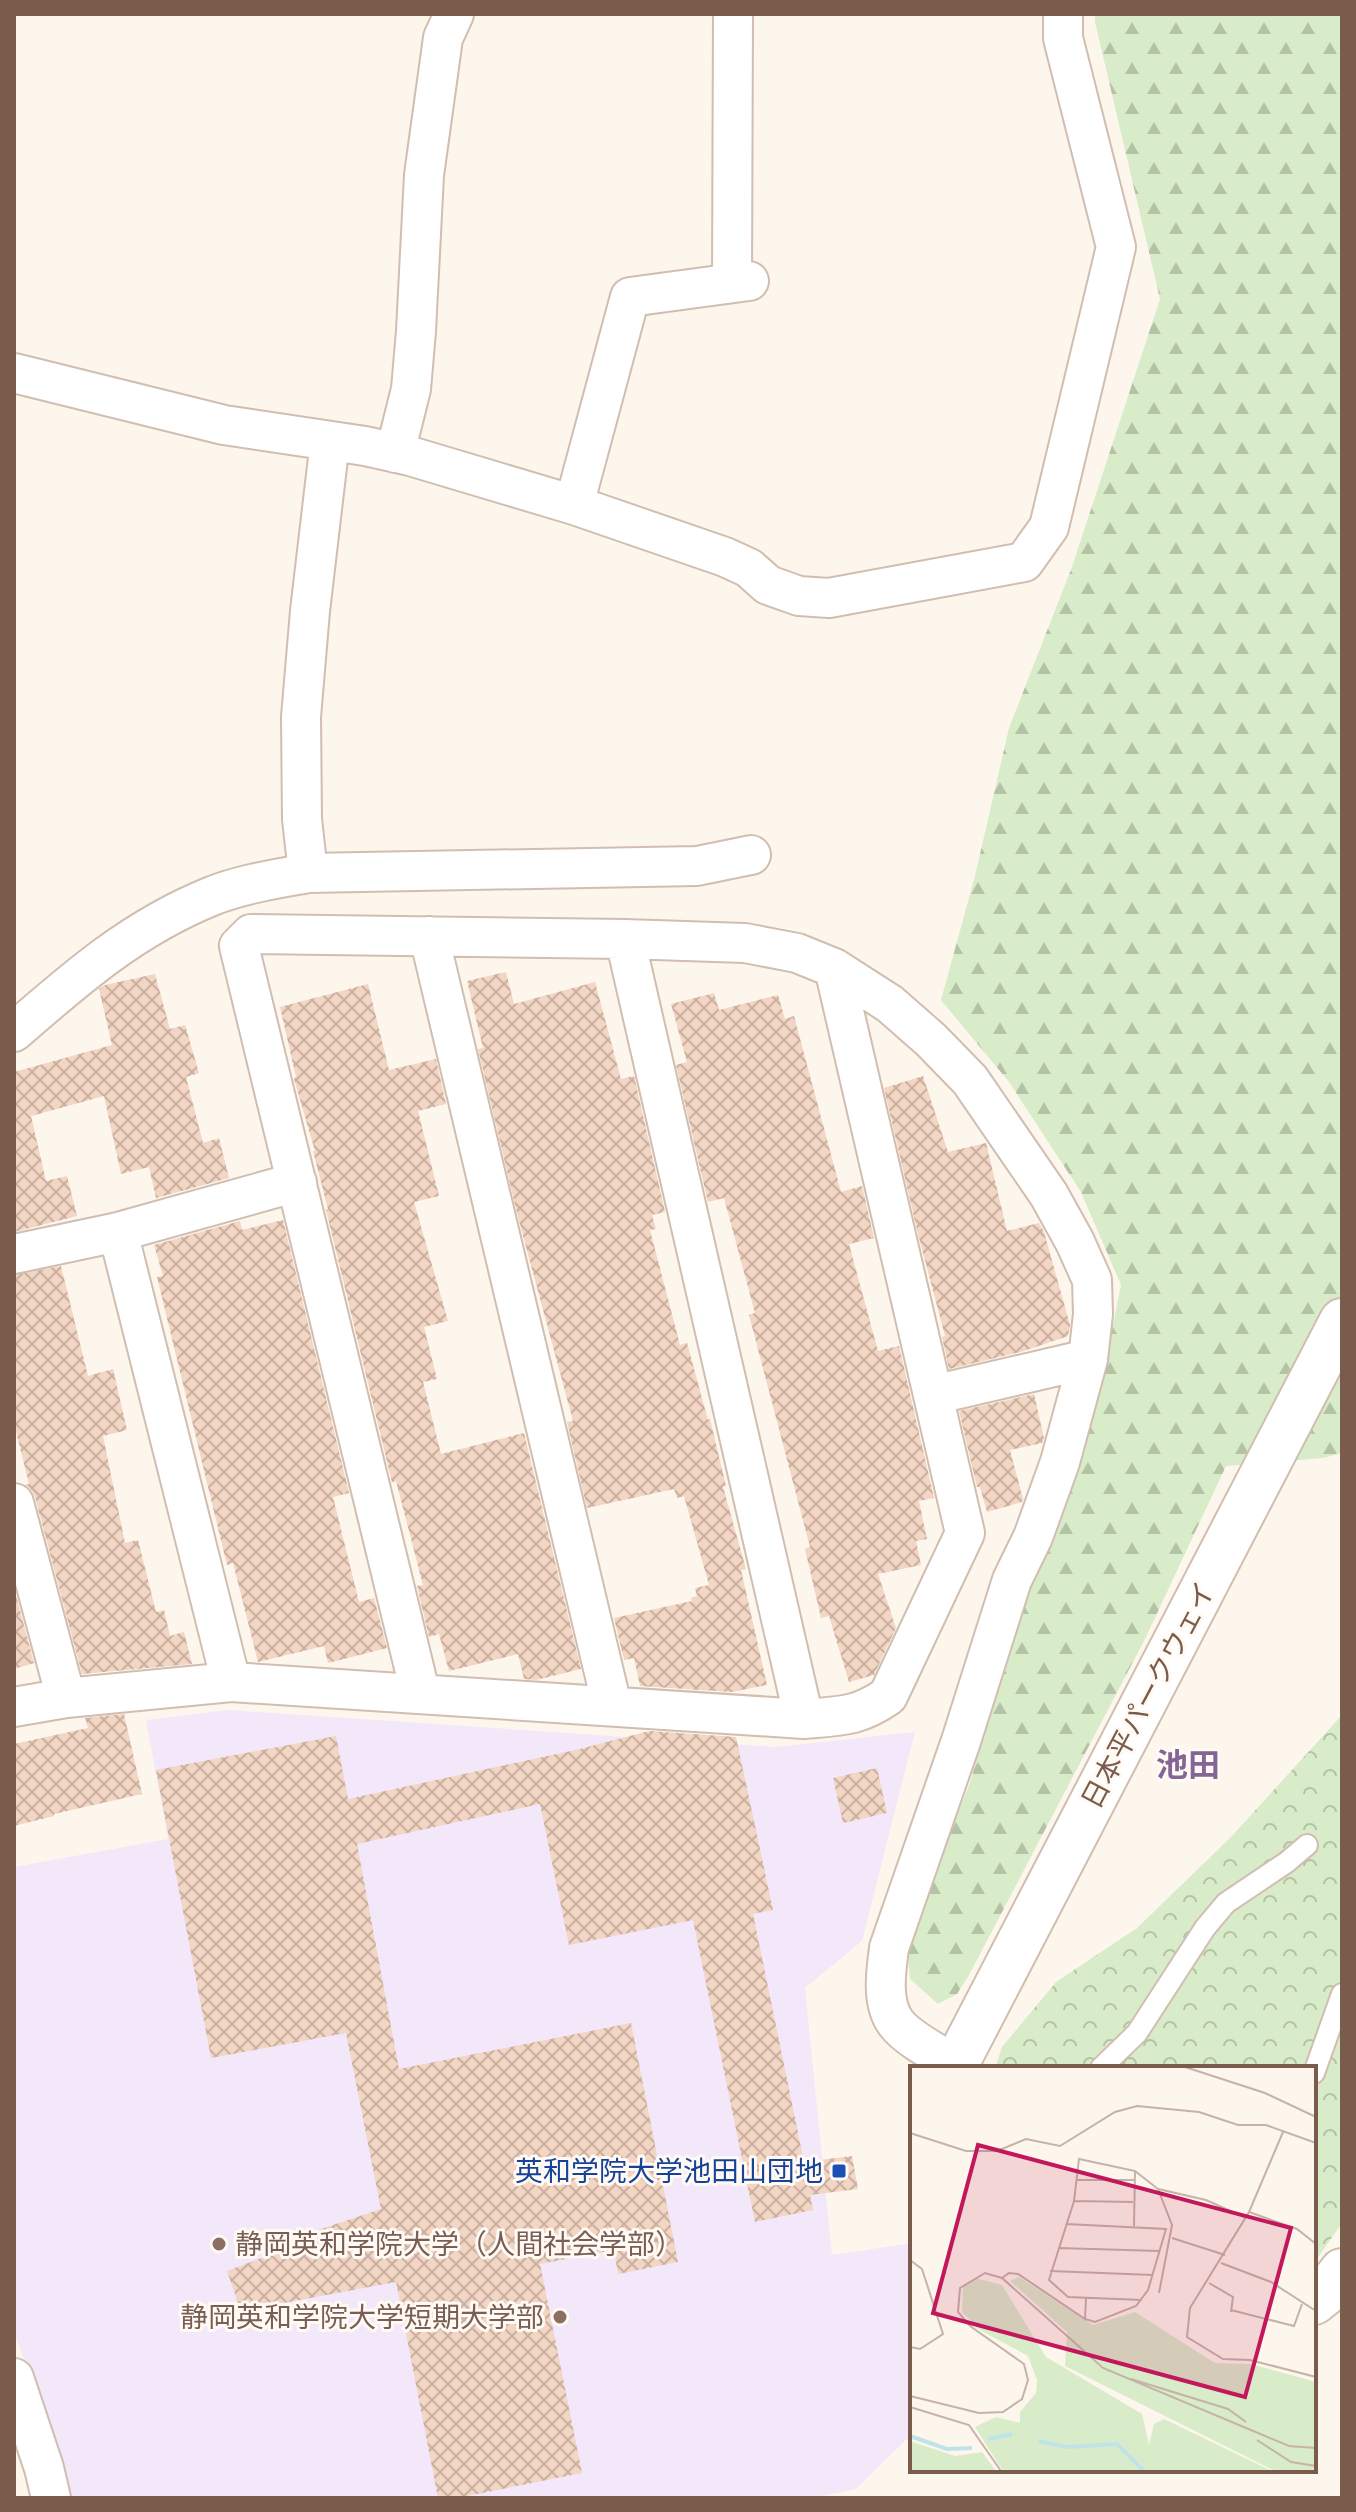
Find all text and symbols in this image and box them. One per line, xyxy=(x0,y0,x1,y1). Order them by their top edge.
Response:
street label: 日本平パークウェイ xyxy=(1069,1573,1226,1816)
district label: 池田 xyxy=(1156,1740,1220,1788)
inset map xyxy=(910,2066,1316,2472)
place label: 英和学院大学池田山団地 xyxy=(515,2149,823,2192)
marker: 英和学院大学池田山団地 xyxy=(830,2162,848,2180)
place label: 静岡英和学院大学（人間社会学部） xyxy=(235,2222,683,2265)
marker: 静岡英和学院大学（人間社会学部） xyxy=(210,2235,228,2253)
place label: 静岡英和学院大学短期大学部 xyxy=(180,2295,544,2338)
marker: 静岡英和学院大学短期大学部 xyxy=(551,2308,569,2326)

